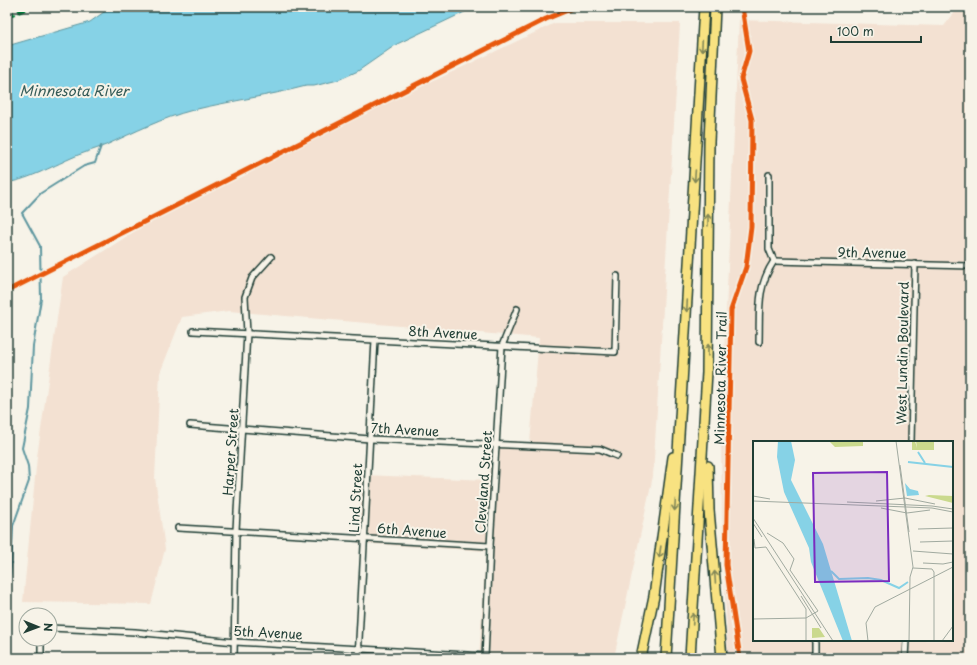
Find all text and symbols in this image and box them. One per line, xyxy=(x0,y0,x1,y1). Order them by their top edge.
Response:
scale bar xyxy=(831,18,921,44)
text: 100 m xyxy=(837,22,874,40)
one-way arrow xyxy=(698,39,706,52)
water label: Minnesota River xyxy=(20,80,130,101)
one-way arrow xyxy=(692,169,699,182)
one-way arrow xyxy=(704,214,712,227)
street label: 9th Avenue xyxy=(837,242,907,262)
street label: West Lundin Boulevard xyxy=(891,281,913,425)
one-way arrow xyxy=(684,299,691,312)
street label: Minnesota River Trail xyxy=(709,311,731,445)
street label: 8th Avenue xyxy=(408,321,478,343)
one-way arrow xyxy=(704,344,712,357)
street label: Harper Street xyxy=(217,408,243,496)
street label: 7th Avenue xyxy=(370,418,440,440)
street label: Cleveland Street xyxy=(470,430,496,534)
inset map xyxy=(753,441,953,641)
street label: Lind Street xyxy=(344,463,366,533)
one-way arrow xyxy=(672,498,679,511)
street label: 6th Avenue xyxy=(377,518,447,542)
one-way arrow xyxy=(656,545,664,558)
one-way arrow xyxy=(711,571,719,584)
north arrow xyxy=(18,607,58,647)
one-way arrow xyxy=(689,613,696,626)
street label: 5th Avenue xyxy=(233,621,303,643)
text: N xyxy=(40,623,57,632)

